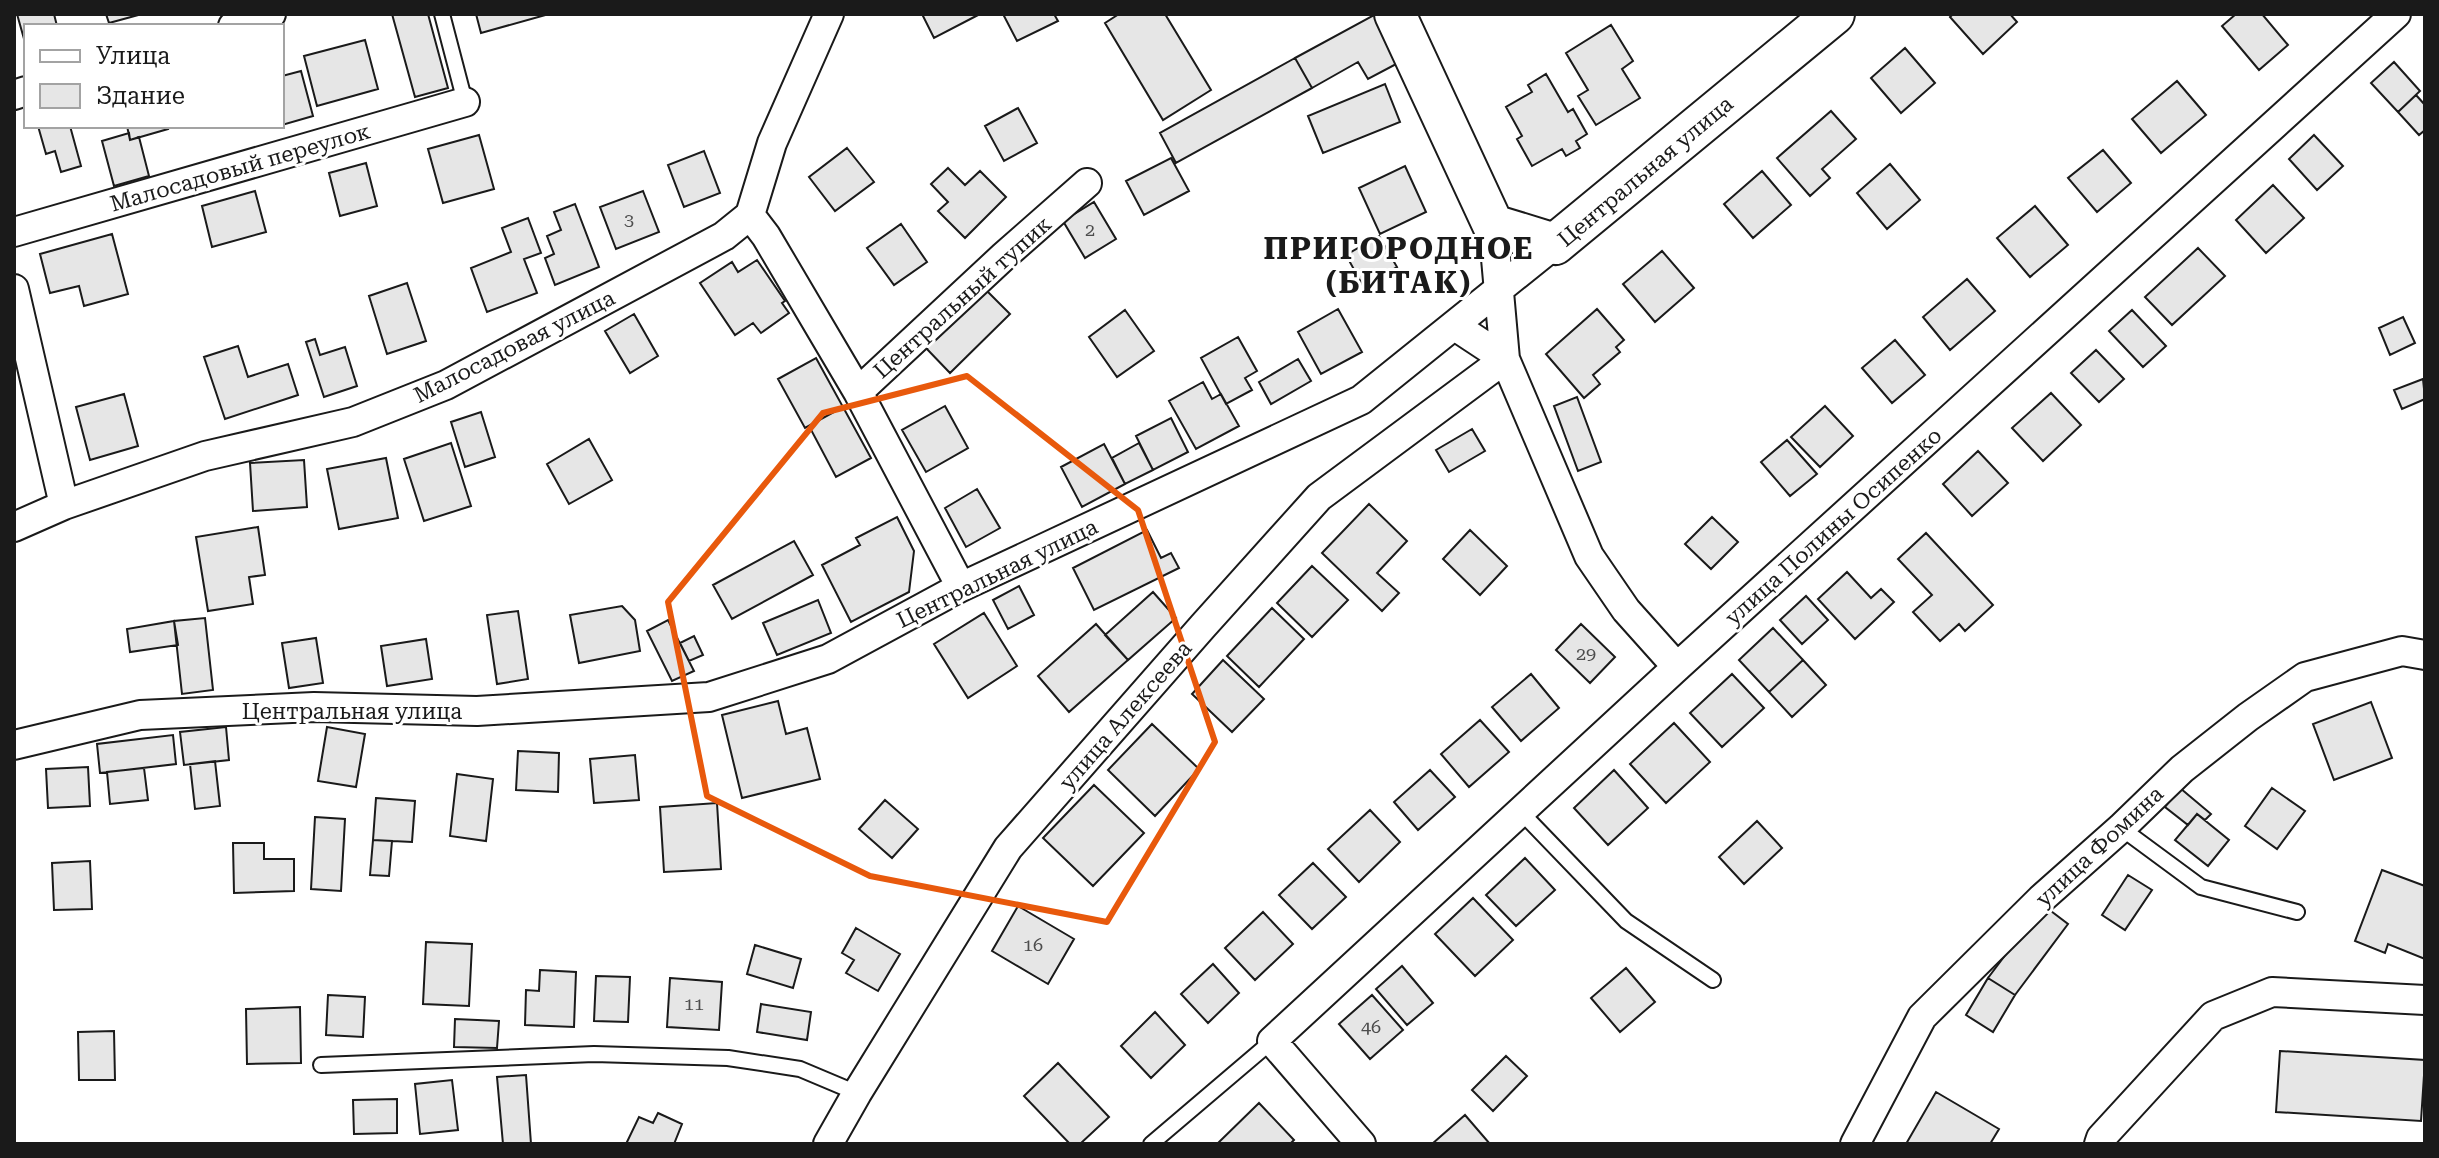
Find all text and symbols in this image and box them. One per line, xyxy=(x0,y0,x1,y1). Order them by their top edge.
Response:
legend xyxy=(24,24,284,128)
text: Улица xyxy=(96,42,170,70)
text: Здание xyxy=(96,82,185,110)
street label: Центральная улица xyxy=(1553,91,1738,252)
street label: Малосадовый переулок xyxy=(107,118,373,217)
house number: 3 xyxy=(624,209,634,230)
street label: Центральный тупик xyxy=(869,211,1056,384)
house number: 2 xyxy=(1085,219,1095,240)
district label: ПРИГОРОДНОЕ (БИТАК) xyxy=(1263,231,1535,300)
street label: Малосадовая улица xyxy=(410,285,619,408)
street label: улица Полины Осипенко xyxy=(1720,423,1947,630)
street label: Центральная улица xyxy=(893,514,1102,633)
street label: улица Алексеева xyxy=(1054,636,1197,795)
house number: 29 xyxy=(1576,643,1596,664)
street label: Центральная улица xyxy=(242,699,462,724)
street label: улица Фомина xyxy=(2031,781,2168,912)
house number: 16 xyxy=(1023,934,1043,955)
house number: 11 xyxy=(684,993,704,1014)
house number: 46 xyxy=(1361,1016,1381,1037)

